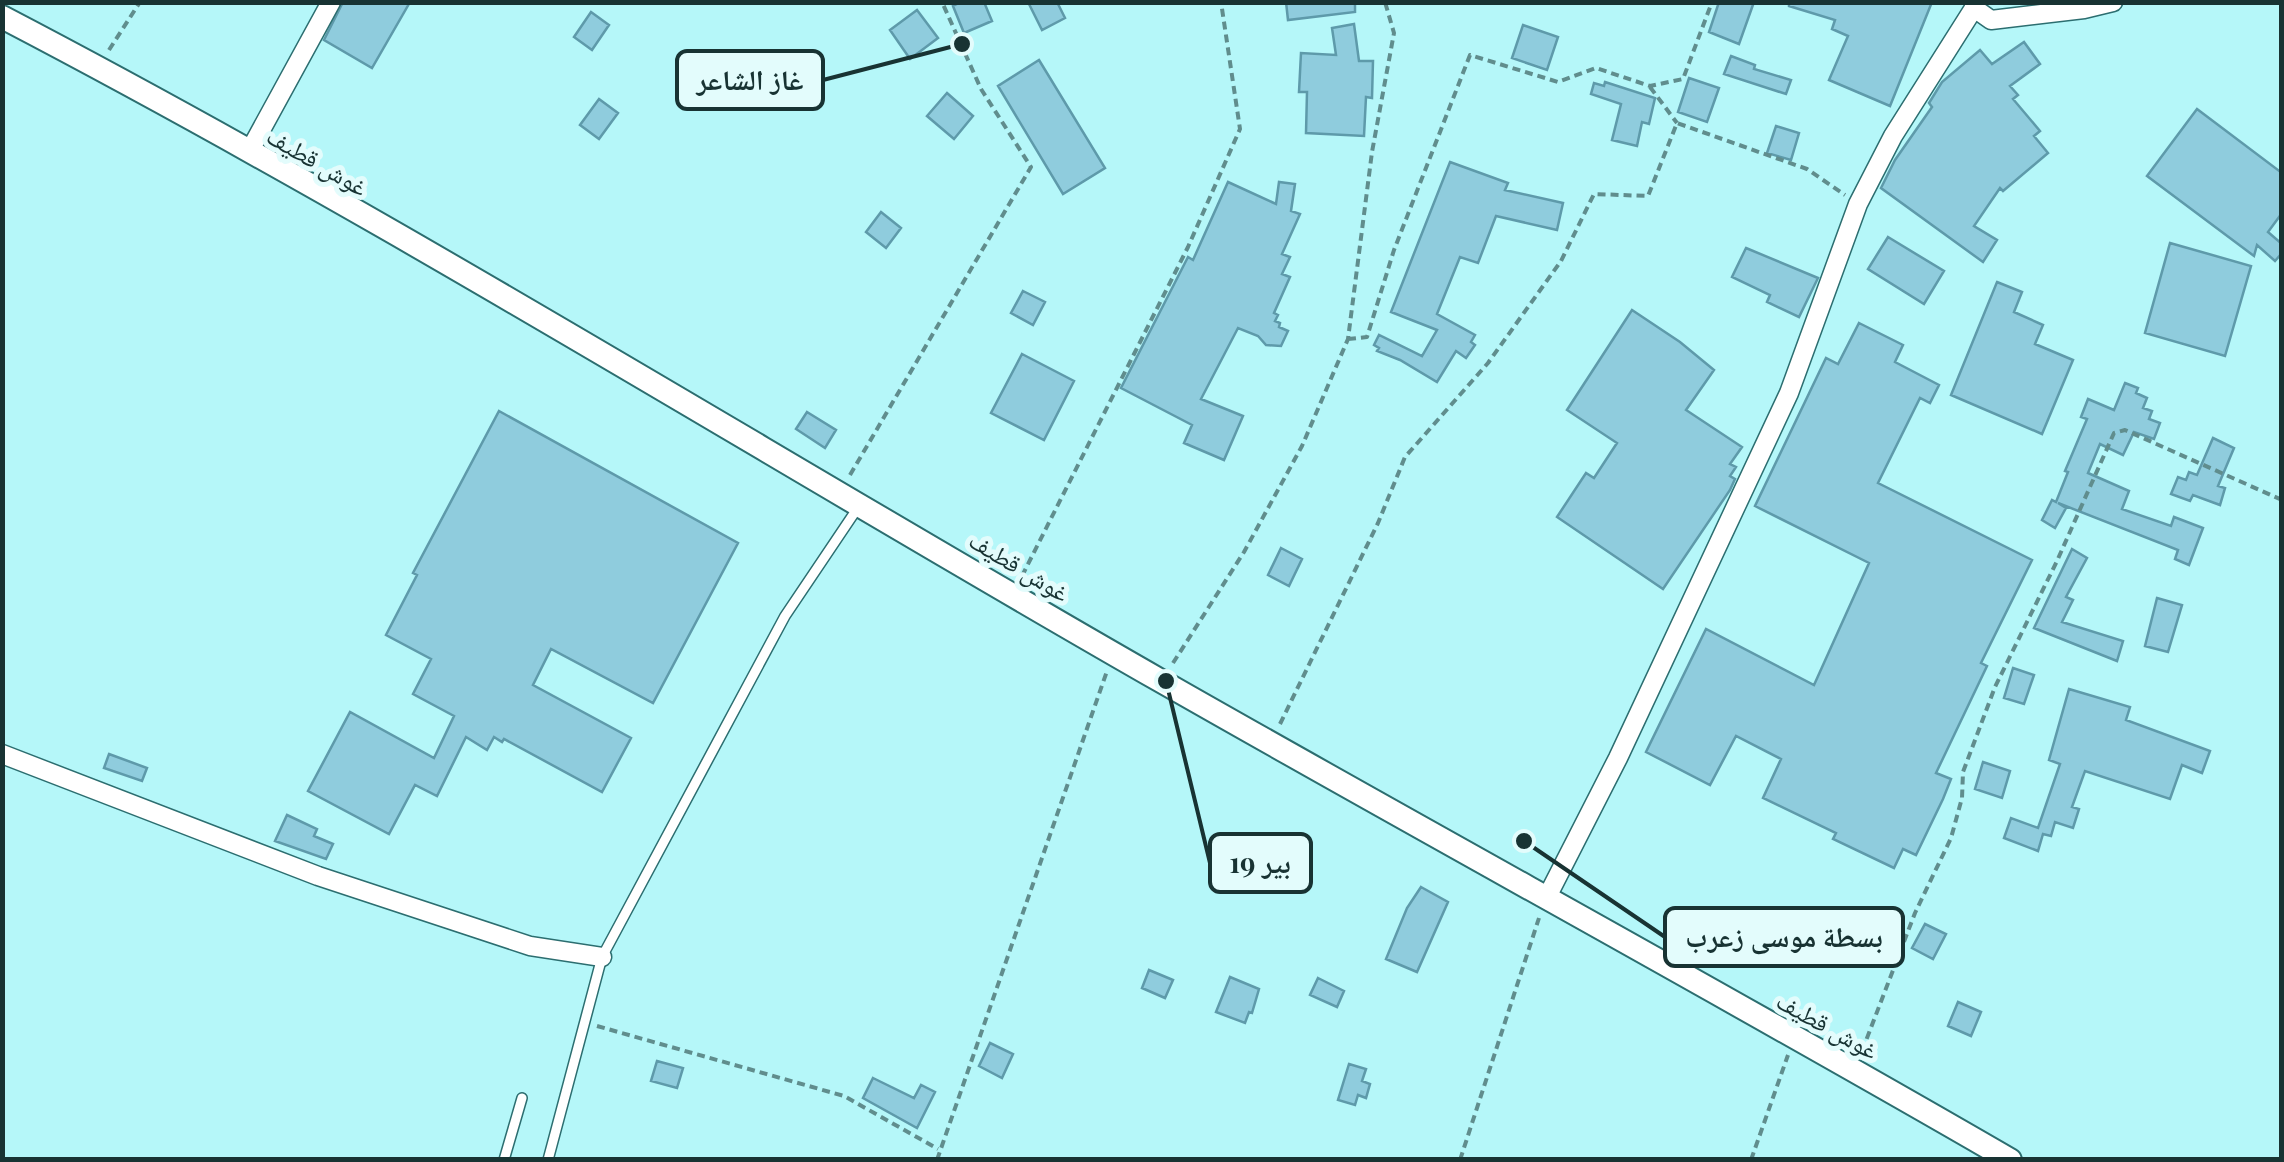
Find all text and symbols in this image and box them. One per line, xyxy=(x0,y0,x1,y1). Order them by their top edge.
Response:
callout: غاز الشاعر xyxy=(677,51,823,109)
text: غاز الشاعر xyxy=(696,60,803,97)
street label: غوش قطيف xyxy=(261,118,375,203)
street label: غوش قطيف xyxy=(963,522,1076,609)
callout: بير 19 xyxy=(1210,834,1311,892)
text: بير 19 xyxy=(1229,843,1291,880)
callout: بسطة موسى زعرب xyxy=(1665,908,1903,966)
text: بسطة موسى زعرب xyxy=(1685,917,1883,955)
street label: غوش قطيف xyxy=(1771,983,1885,1066)

